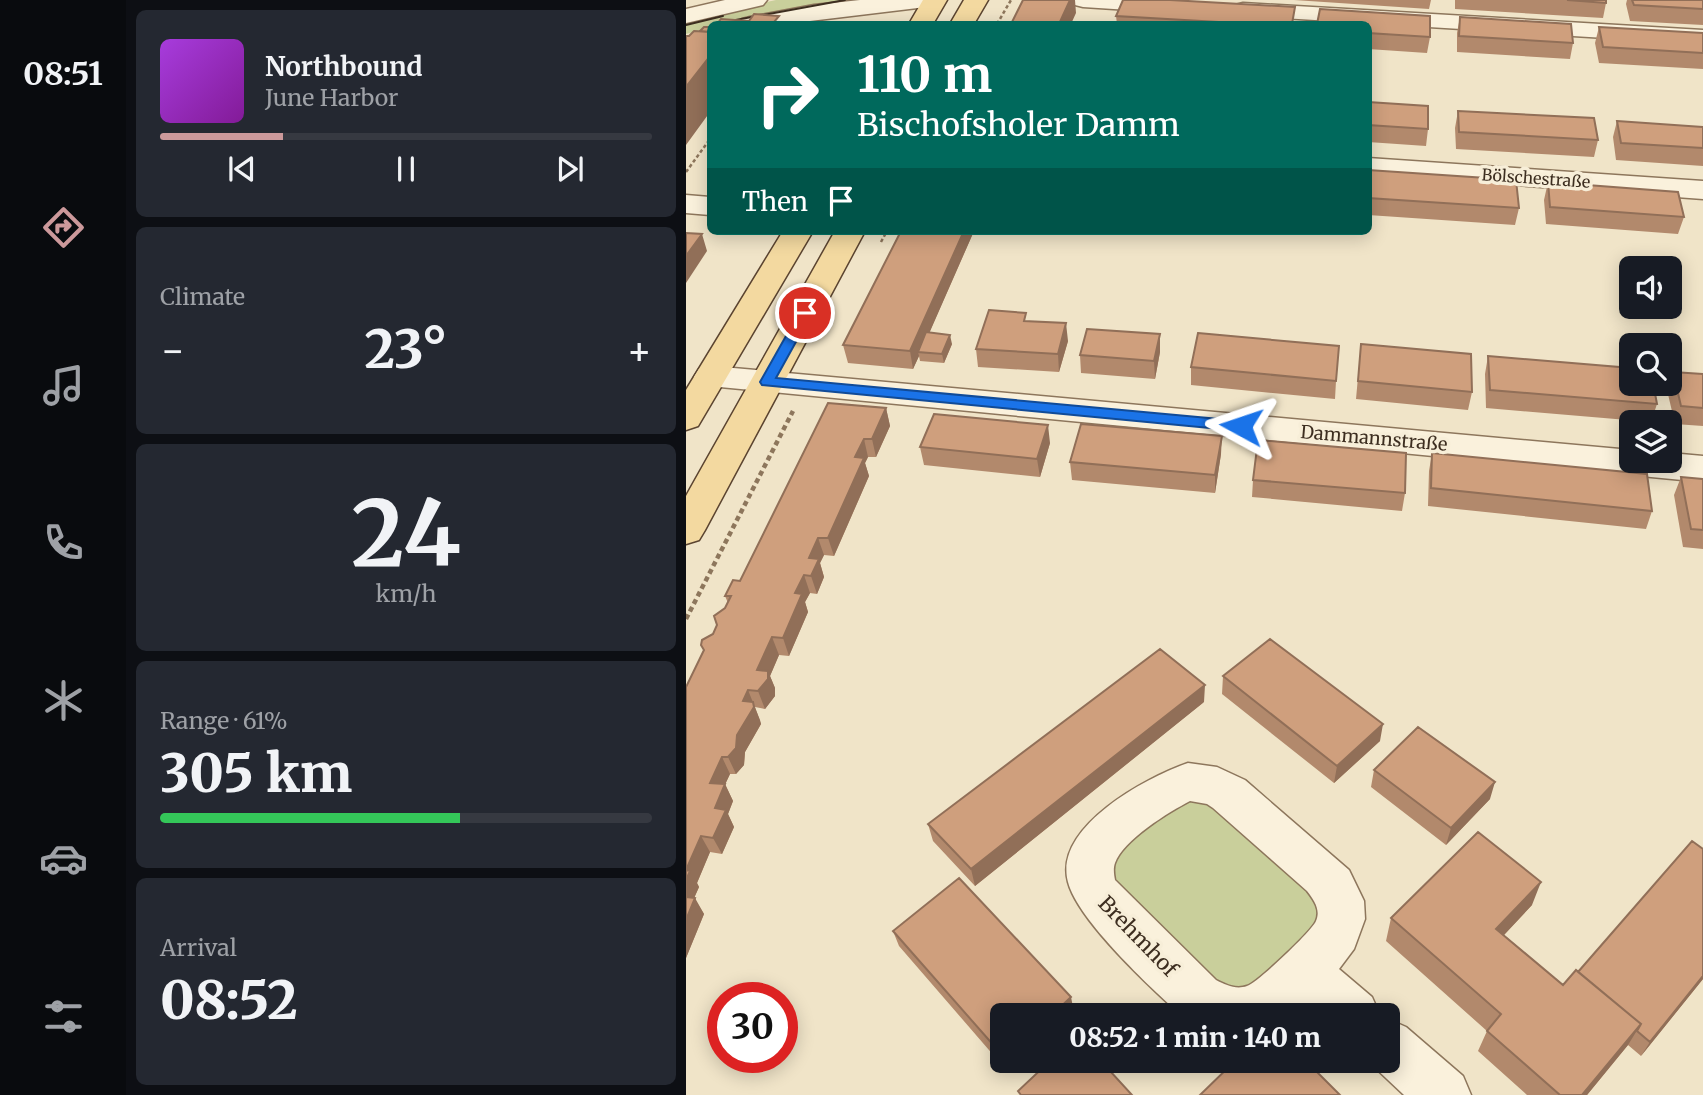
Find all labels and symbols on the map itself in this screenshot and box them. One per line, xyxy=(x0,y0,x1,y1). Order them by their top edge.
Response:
street label: Bölschestraße xyxy=(1481,164,1591,192)
pin xyxy=(775,283,835,343)
position arrow xyxy=(1204,389,1278,463)
street label: Dammannstraße xyxy=(1300,420,1448,456)
street label: Brehmhof xyxy=(1093,890,1184,983)
speed limit sign: 30 xyxy=(707,982,798,1073)

